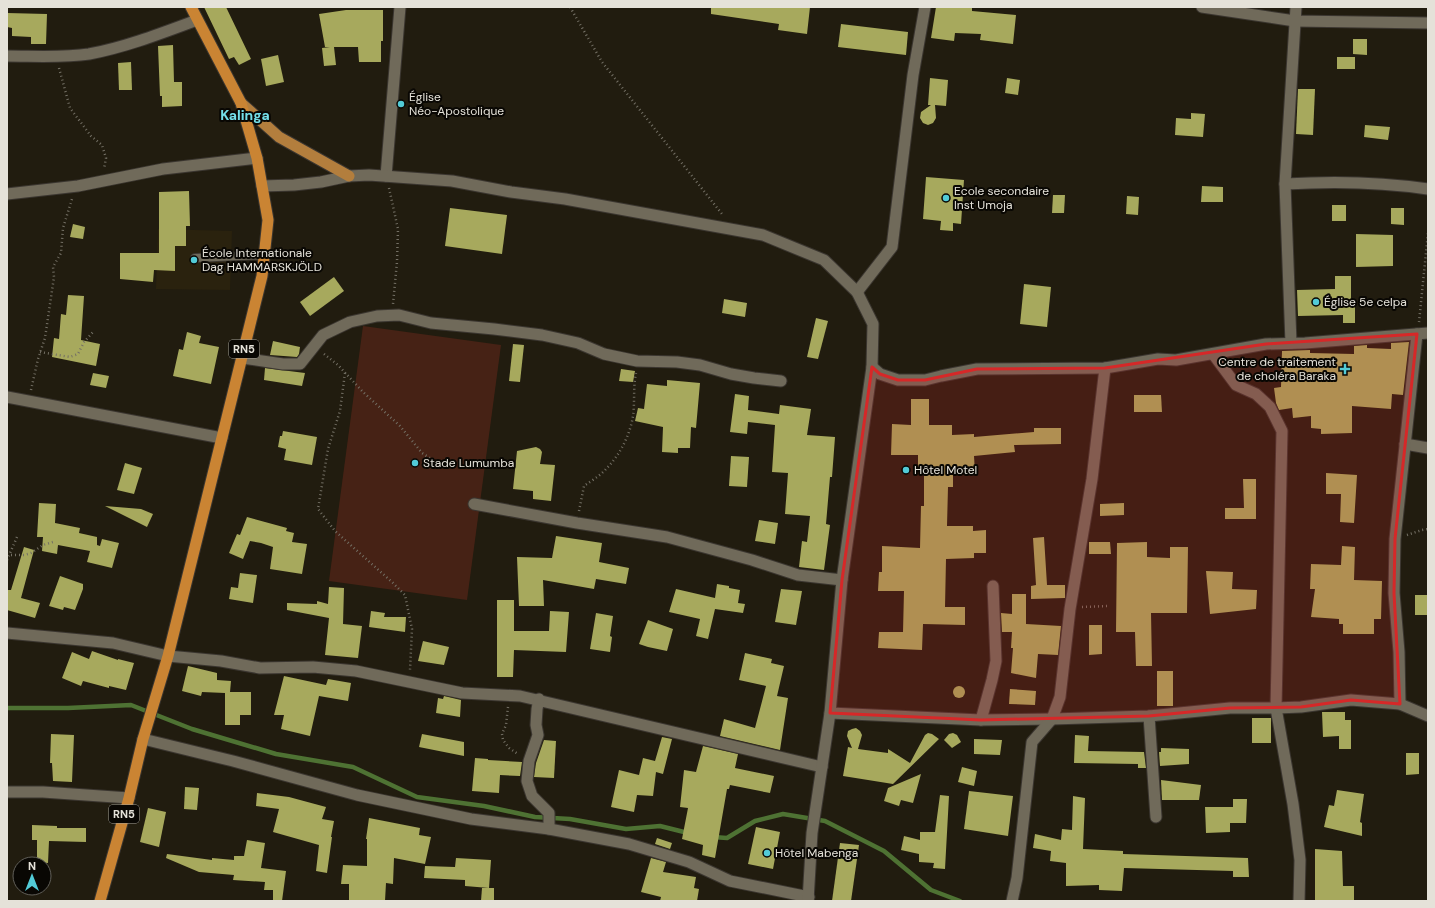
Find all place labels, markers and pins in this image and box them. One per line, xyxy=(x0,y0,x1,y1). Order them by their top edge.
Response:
place label: Église Néo-Apostolique xyxy=(409,89,504,119)
marker: Église Néo-Apostolique xyxy=(396,99,406,109)
place label: Ecole secondaire Inst Umoja xyxy=(954,183,1049,213)
marker: Ecole secondaire Inst Umoja xyxy=(941,193,951,203)
place label: École Internationale Dag HAMMARSKJÖLD xyxy=(202,245,322,275)
marker: École Internationale Dag HAMMARSKJÖLD xyxy=(189,255,199,265)
place label: Église 5e celpa xyxy=(1324,294,1407,310)
marker: Église 5e celpa xyxy=(1311,297,1321,307)
place label: Centre de traitement de choléra Baraka xyxy=(1218,354,1336,384)
marker: Centre de traitement de choléra Baraka xyxy=(1339,363,1351,375)
place label: Stade Lumumba xyxy=(423,455,514,471)
marker: Stade Lumumba xyxy=(410,458,420,468)
place label: Hôtel Motel xyxy=(914,462,977,478)
marker: Hôtel Motel xyxy=(901,465,911,475)
place label: Hôtel Mabenga xyxy=(775,845,858,861)
marker: Hôtel Mabenga xyxy=(762,848,772,858)

